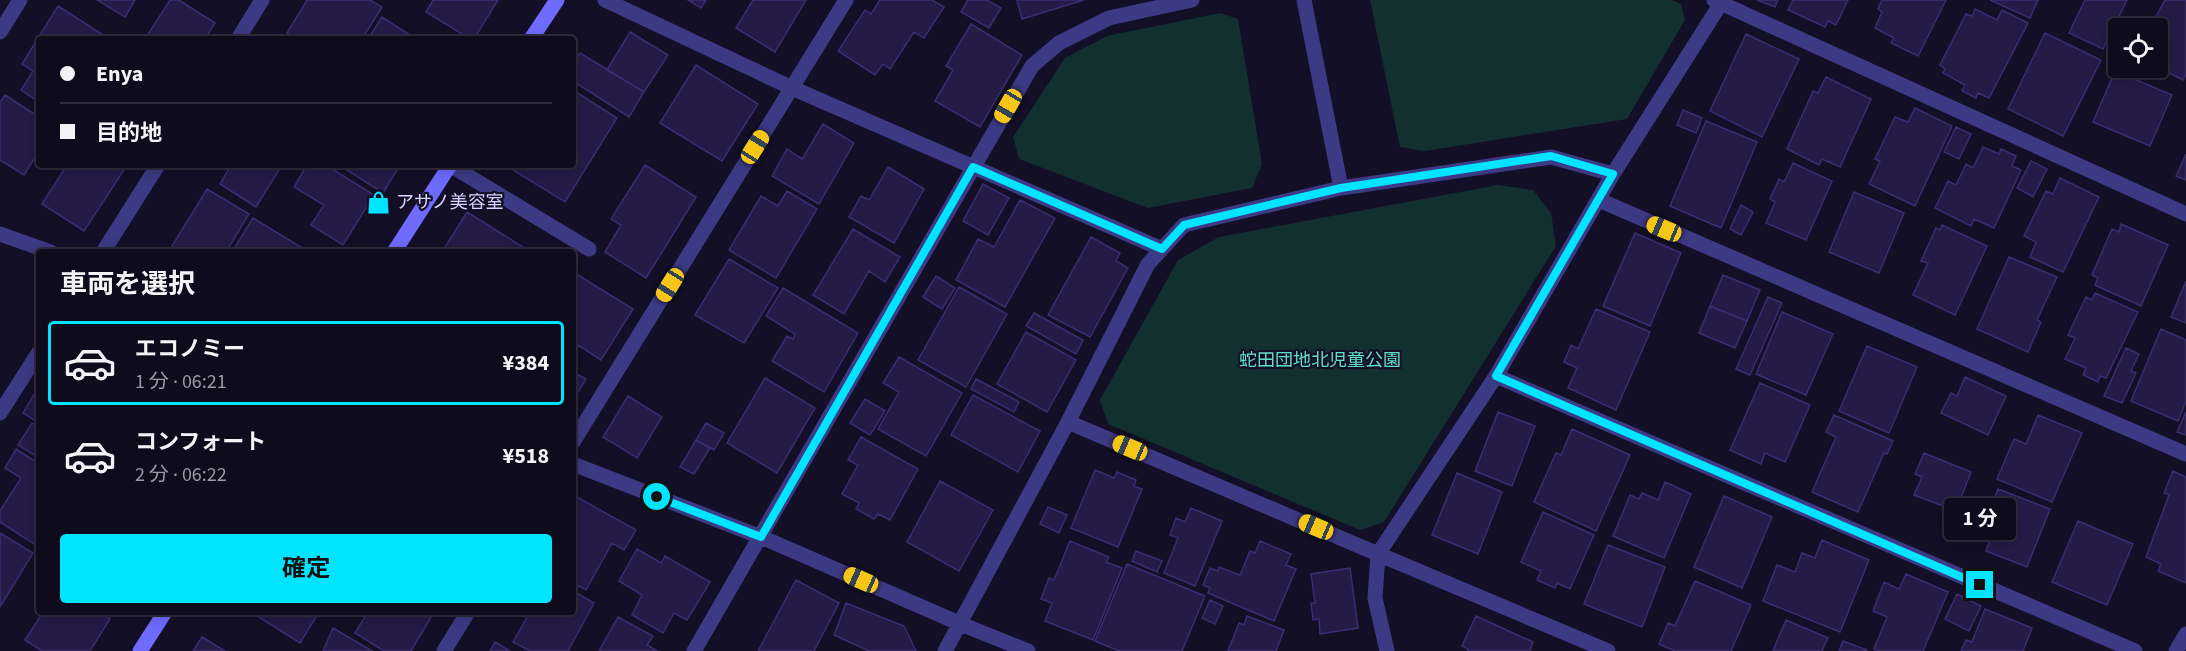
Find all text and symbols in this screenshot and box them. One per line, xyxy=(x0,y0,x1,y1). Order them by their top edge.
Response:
map controls xyxy=(2108,18,2168,78)
button: locate xyxy=(2108,18,2168,78)
text: Enya xyxy=(96,58,143,90)
car xyxy=(991,86,1025,126)
text: 目的地 xyxy=(96,117,162,149)
car xyxy=(738,127,772,167)
shop icon: アサノ美容室 xyxy=(365,189,391,215)
place label: アサノ美容室 xyxy=(396,190,504,215)
car xyxy=(1644,214,1684,244)
text: 車両を選択 xyxy=(60,265,195,304)
car xyxy=(653,265,687,305)
text: エコノミー xyxy=(135,333,245,365)
icon: car xyxy=(63,336,117,390)
text: ¥384 xyxy=(503,347,549,379)
park label: 蛇田団地北児童公園 xyxy=(1239,348,1401,373)
text: 1 分 · 06:21 xyxy=(135,368,227,396)
text: コンフォート xyxy=(135,426,266,458)
icon: car xyxy=(63,429,117,483)
car xyxy=(1110,433,1150,463)
text: ¥518 xyxy=(503,440,549,472)
text: 2 分 · 06:22 xyxy=(135,461,227,489)
route start xyxy=(643,483,670,510)
callout: 1 分 xyxy=(1944,498,2016,540)
text: 1 分 xyxy=(1963,505,1997,533)
car xyxy=(1296,512,1336,542)
button: 確定 xyxy=(60,534,552,603)
car xyxy=(841,564,881,596)
route end xyxy=(1966,571,1993,598)

